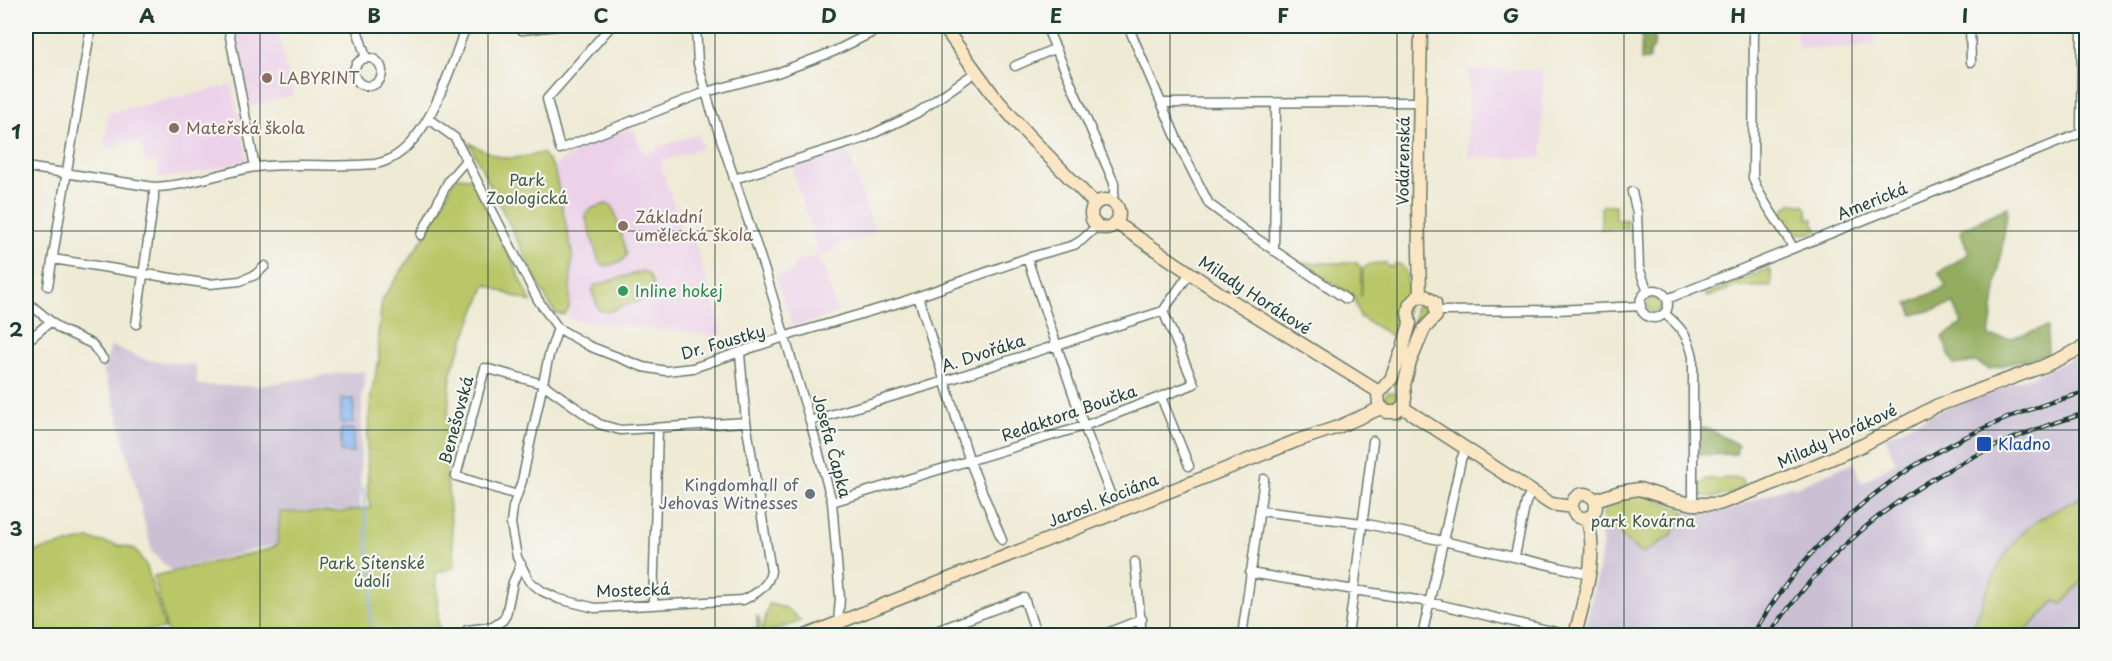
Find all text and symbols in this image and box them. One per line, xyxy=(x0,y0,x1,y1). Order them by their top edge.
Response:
text: A xyxy=(139,0,155,30)
text: B xyxy=(367,0,381,30)
text: C xyxy=(593,0,609,30)
text: D xyxy=(821,0,837,30)
text: E xyxy=(1050,0,1062,30)
text: F xyxy=(1277,0,1289,30)
text: G xyxy=(1503,0,1519,30)
text: H xyxy=(1730,0,1746,30)
text: I xyxy=(1962,0,1968,30)
place label: LABYRINT xyxy=(279,65,359,89)
marker: LABYRINT xyxy=(260,71,274,85)
place label: Mateřská škola xyxy=(186,115,305,139)
text: 1 xyxy=(11,116,21,146)
street label: Vodárenská xyxy=(1389,116,1415,206)
marker: Mateřská škola xyxy=(167,121,181,135)
park label: Park Zoologická xyxy=(486,167,568,209)
street label: Americká xyxy=(1833,175,1911,225)
place label: Základní umělecká škola xyxy=(635,204,753,246)
marker: Základní umělecká škola xyxy=(616,219,630,233)
street label: Milady Horákové xyxy=(1195,249,1316,340)
place label: Inline hokej xyxy=(635,278,723,302)
marker: Inline hokej xyxy=(616,284,630,298)
text: 2 xyxy=(9,314,23,344)
street label: Dr. Foustky xyxy=(678,318,768,365)
street label: A. Dvořáka xyxy=(938,327,1028,377)
street label: Benešovská xyxy=(432,373,478,466)
street label: Redaktora Boučka xyxy=(998,378,1139,446)
street label: Josefa Čapka xyxy=(808,391,858,500)
street label: Milady Horákové xyxy=(1773,397,1900,473)
place label: Kladno xyxy=(1998,431,2051,455)
marker: Kladno xyxy=(1975,435,1993,453)
street label: Jarosl. Kociána xyxy=(1044,466,1161,532)
place label: Kingdomhall of Jehovas Witnesses xyxy=(659,472,800,514)
marker: Kingdomhall of Jehovas Witnesses xyxy=(803,487,817,501)
park label: park Kovárna xyxy=(1591,508,1695,532)
text: 3 xyxy=(9,513,23,543)
park label: Park Sítenské údolí xyxy=(319,550,425,592)
street label: Mostecká xyxy=(596,576,670,602)

